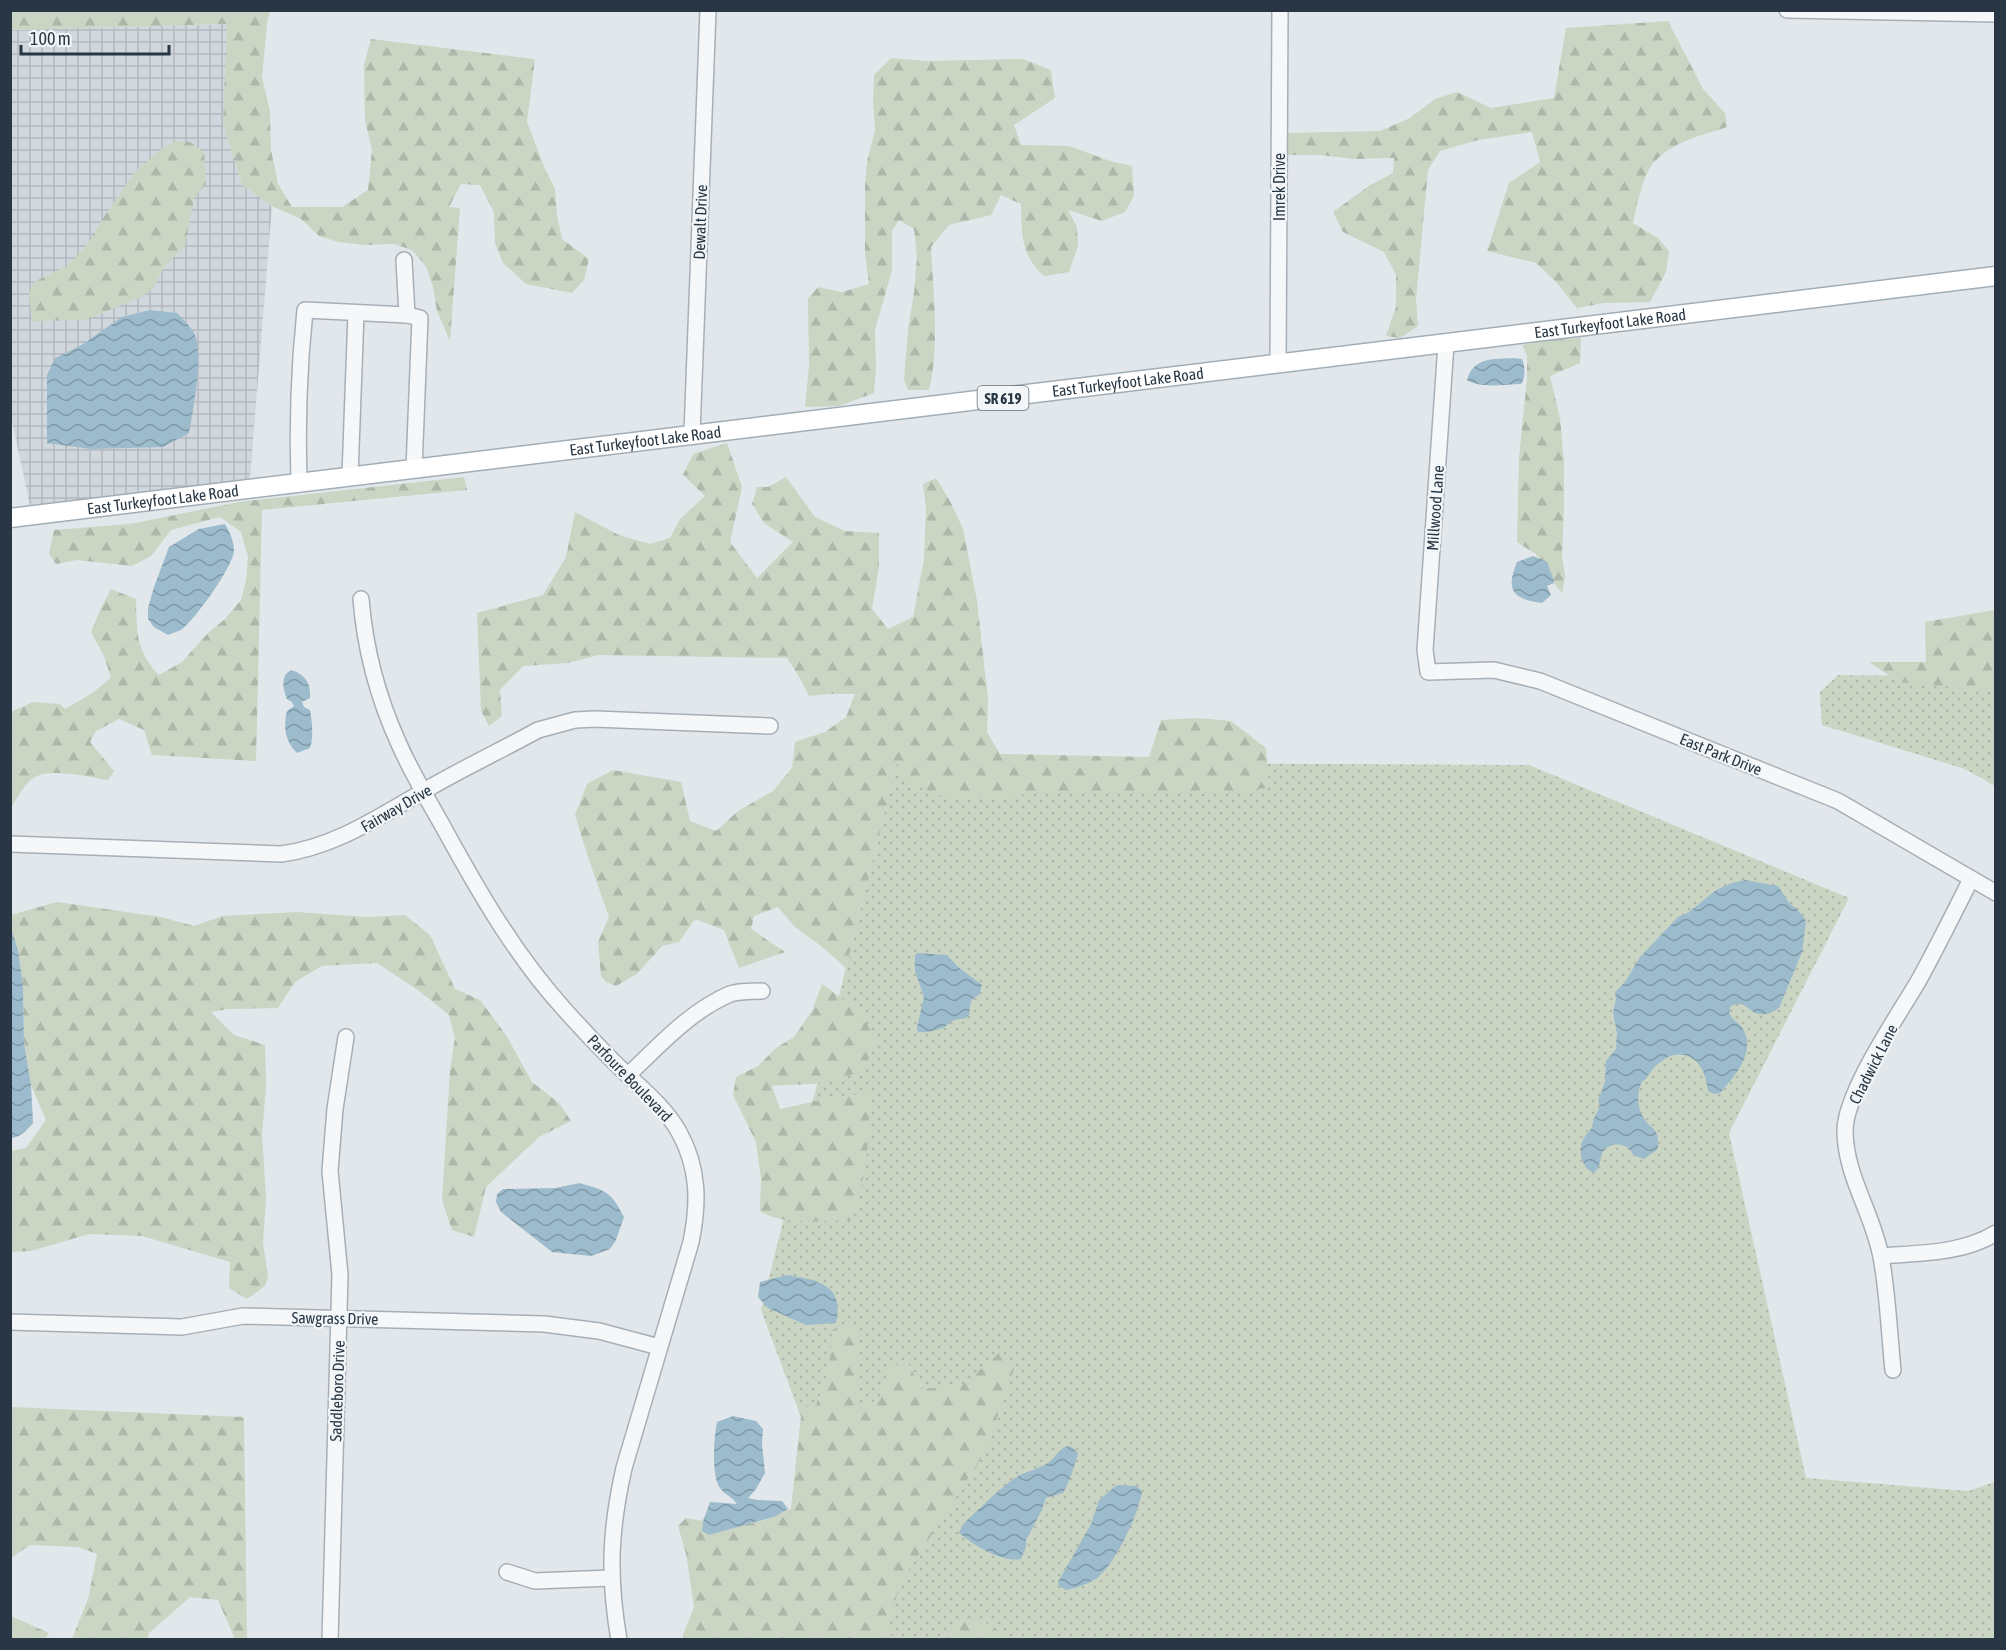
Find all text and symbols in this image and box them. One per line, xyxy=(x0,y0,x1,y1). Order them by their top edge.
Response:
scale bar xyxy=(21,18,170,56)
text: 100 m xyxy=(30,28,71,49)
street label: Imrek Drive xyxy=(1270,153,1288,221)
street label: Dewalt Drive xyxy=(690,184,710,260)
street label: East Turkeyfoot Lake Road xyxy=(1533,305,1687,341)
street label: East Turkeyfoot Lake Road xyxy=(1051,364,1205,400)
road number: SR 619 xyxy=(978,386,1028,410)
street label: East Turkeyfoot Lake Road xyxy=(568,422,722,459)
street label: Millwood Lane xyxy=(1423,465,1447,551)
street label: East Turkeyfoot Lake Road xyxy=(86,481,240,518)
street label: East Park Drive xyxy=(1677,729,1765,779)
street label: Fairway Drive xyxy=(357,781,435,836)
street label: Chadwick Lane xyxy=(1845,1021,1901,1107)
street label: Parfoure Boulevard xyxy=(584,1031,676,1125)
street label: Sawgrass Drive xyxy=(291,1308,379,1329)
street label: Saddleboro Drive xyxy=(326,1340,348,1442)

